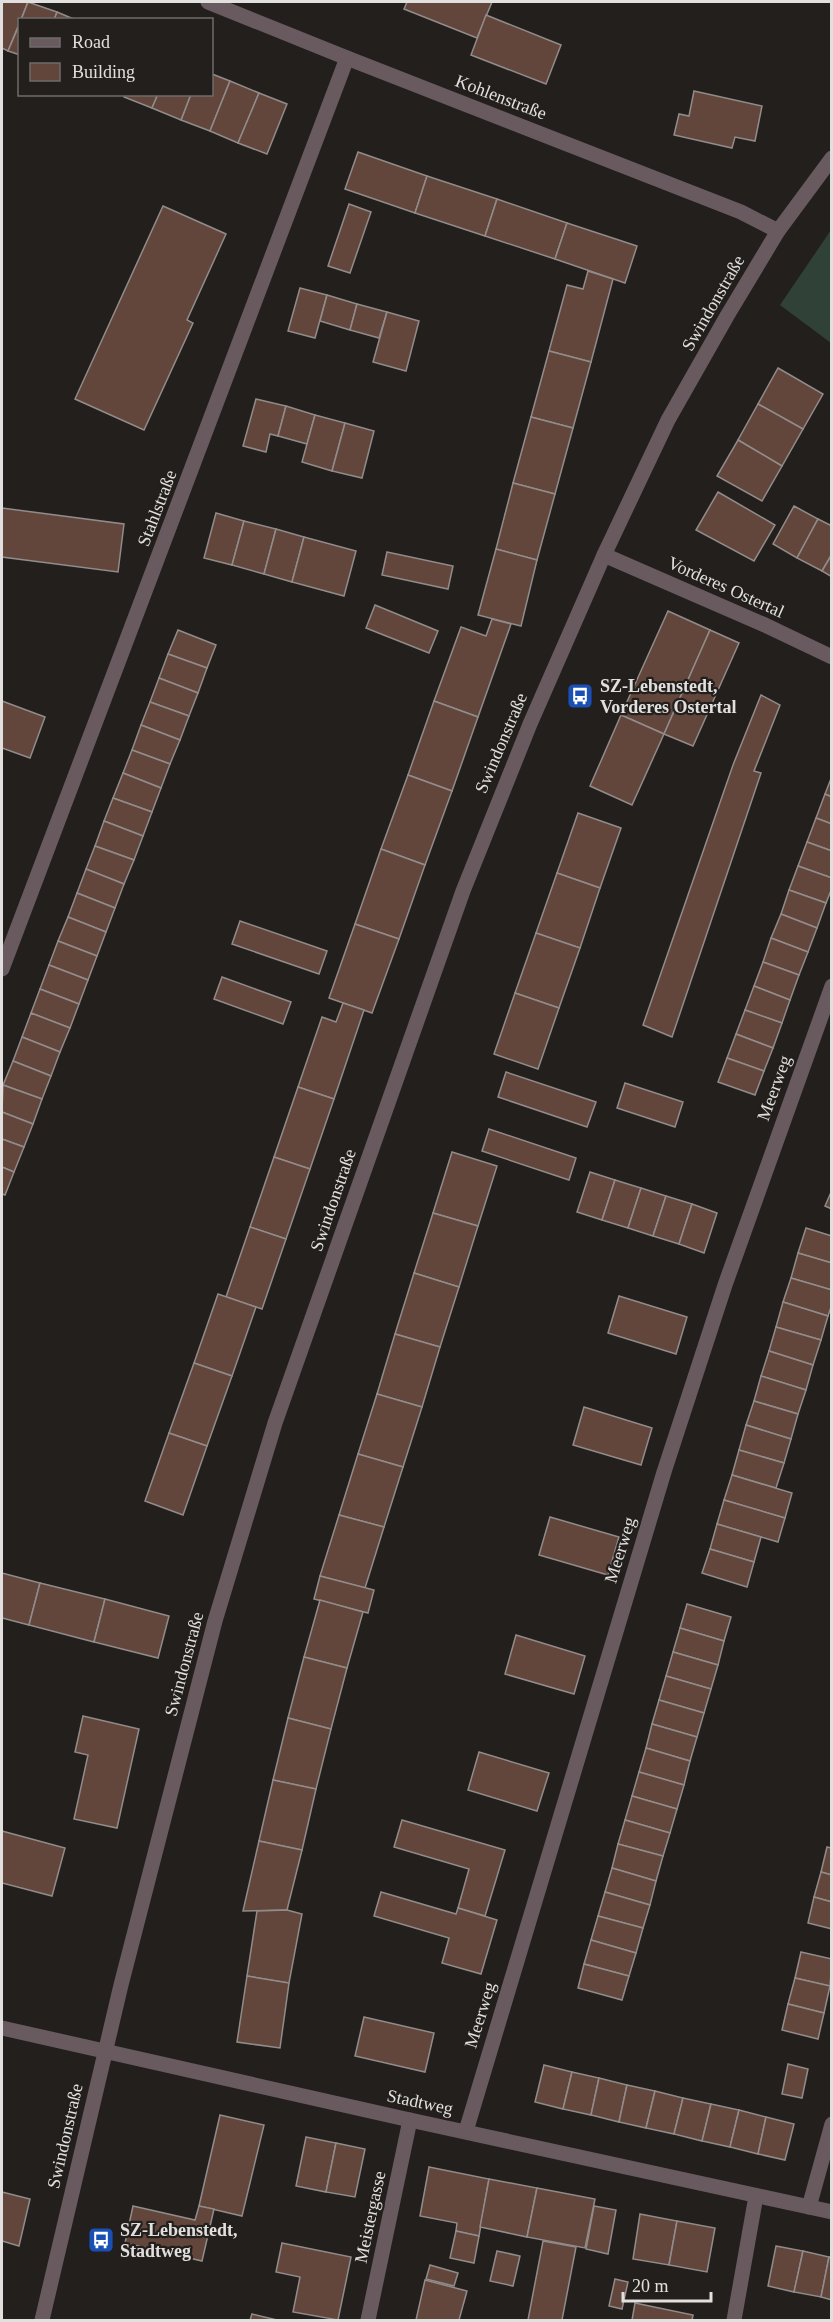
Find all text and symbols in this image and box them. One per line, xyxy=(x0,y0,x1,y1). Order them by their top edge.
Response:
legend xyxy=(18,18,213,96)
text: Road xyxy=(72,32,110,52)
text: Building xyxy=(72,62,135,82)
street label: Kohlenstraße xyxy=(453,70,549,124)
street label: Swindonstraße xyxy=(678,252,748,354)
street label: Stahlstraße xyxy=(133,467,181,549)
street label: Vorderes Ostertal xyxy=(665,552,787,622)
place label: SZ-Lebenstedt, Vorderes Ostertal xyxy=(600,676,736,717)
bus stop icon: SZ-Lebenstedt, Vorderes Ostertal xyxy=(565,681,595,711)
street label: Swindonstraße xyxy=(471,690,531,796)
street label: Meerweg xyxy=(753,1053,795,1123)
street label: Swindonstraße xyxy=(306,1146,360,1254)
street label: Meerweg xyxy=(601,1515,639,1585)
street label: Swindonstraße xyxy=(160,1610,208,1718)
street label: Meerweg xyxy=(461,1980,499,2050)
street label: Swindonstraße xyxy=(43,2082,87,2190)
street label: Stadtweg xyxy=(385,2085,455,2119)
street label: Meistergasse xyxy=(350,2169,390,2265)
place label: SZ-Lebenstedt, Stadtweg xyxy=(120,2220,238,2261)
bus stop icon: SZ-Lebenstedt, Stadtweg xyxy=(86,2225,116,2255)
scale bar xyxy=(623,2265,712,2303)
text: 20 m xyxy=(632,2276,669,2296)

